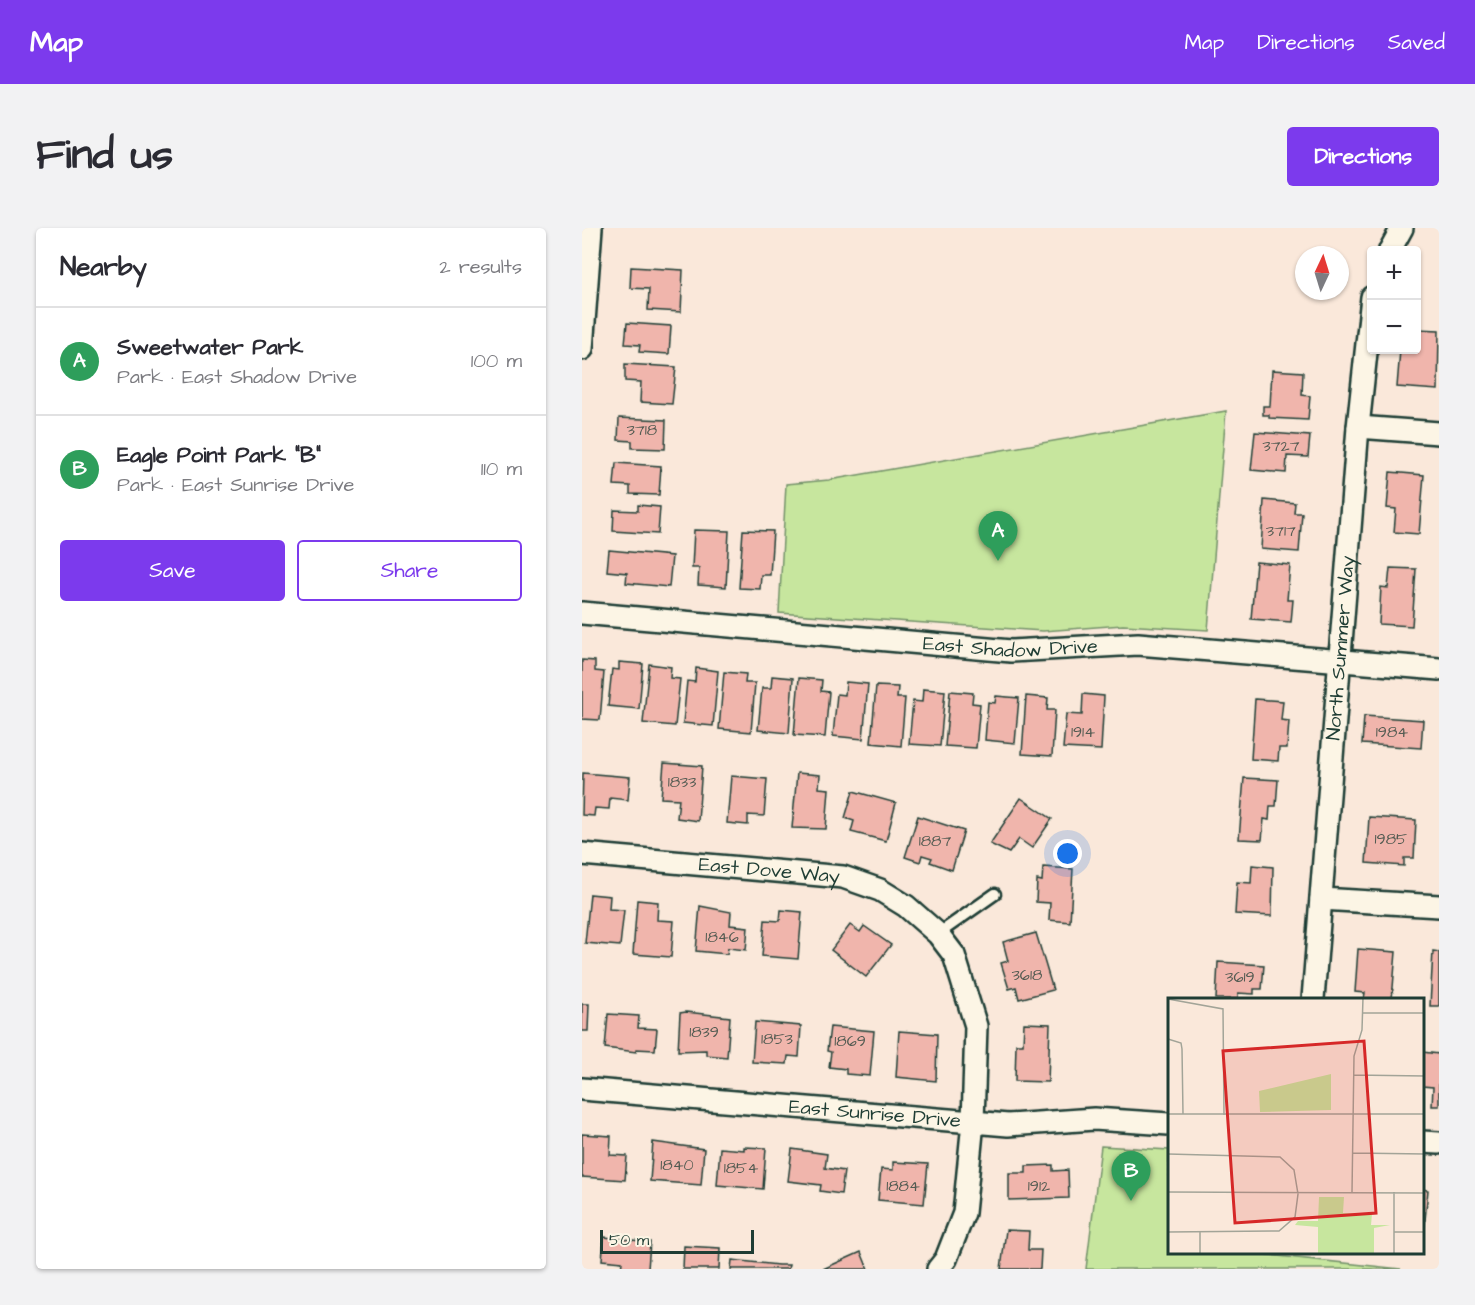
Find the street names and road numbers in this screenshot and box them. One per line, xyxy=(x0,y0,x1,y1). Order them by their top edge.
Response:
street label: North Summer Way xyxy=(1319,555,1363,741)
street label: East Shadow Drive xyxy=(922,629,1099,665)
street label: East Dove Way xyxy=(698,850,841,892)
street label: East Sunrise Drive xyxy=(788,1093,962,1135)

